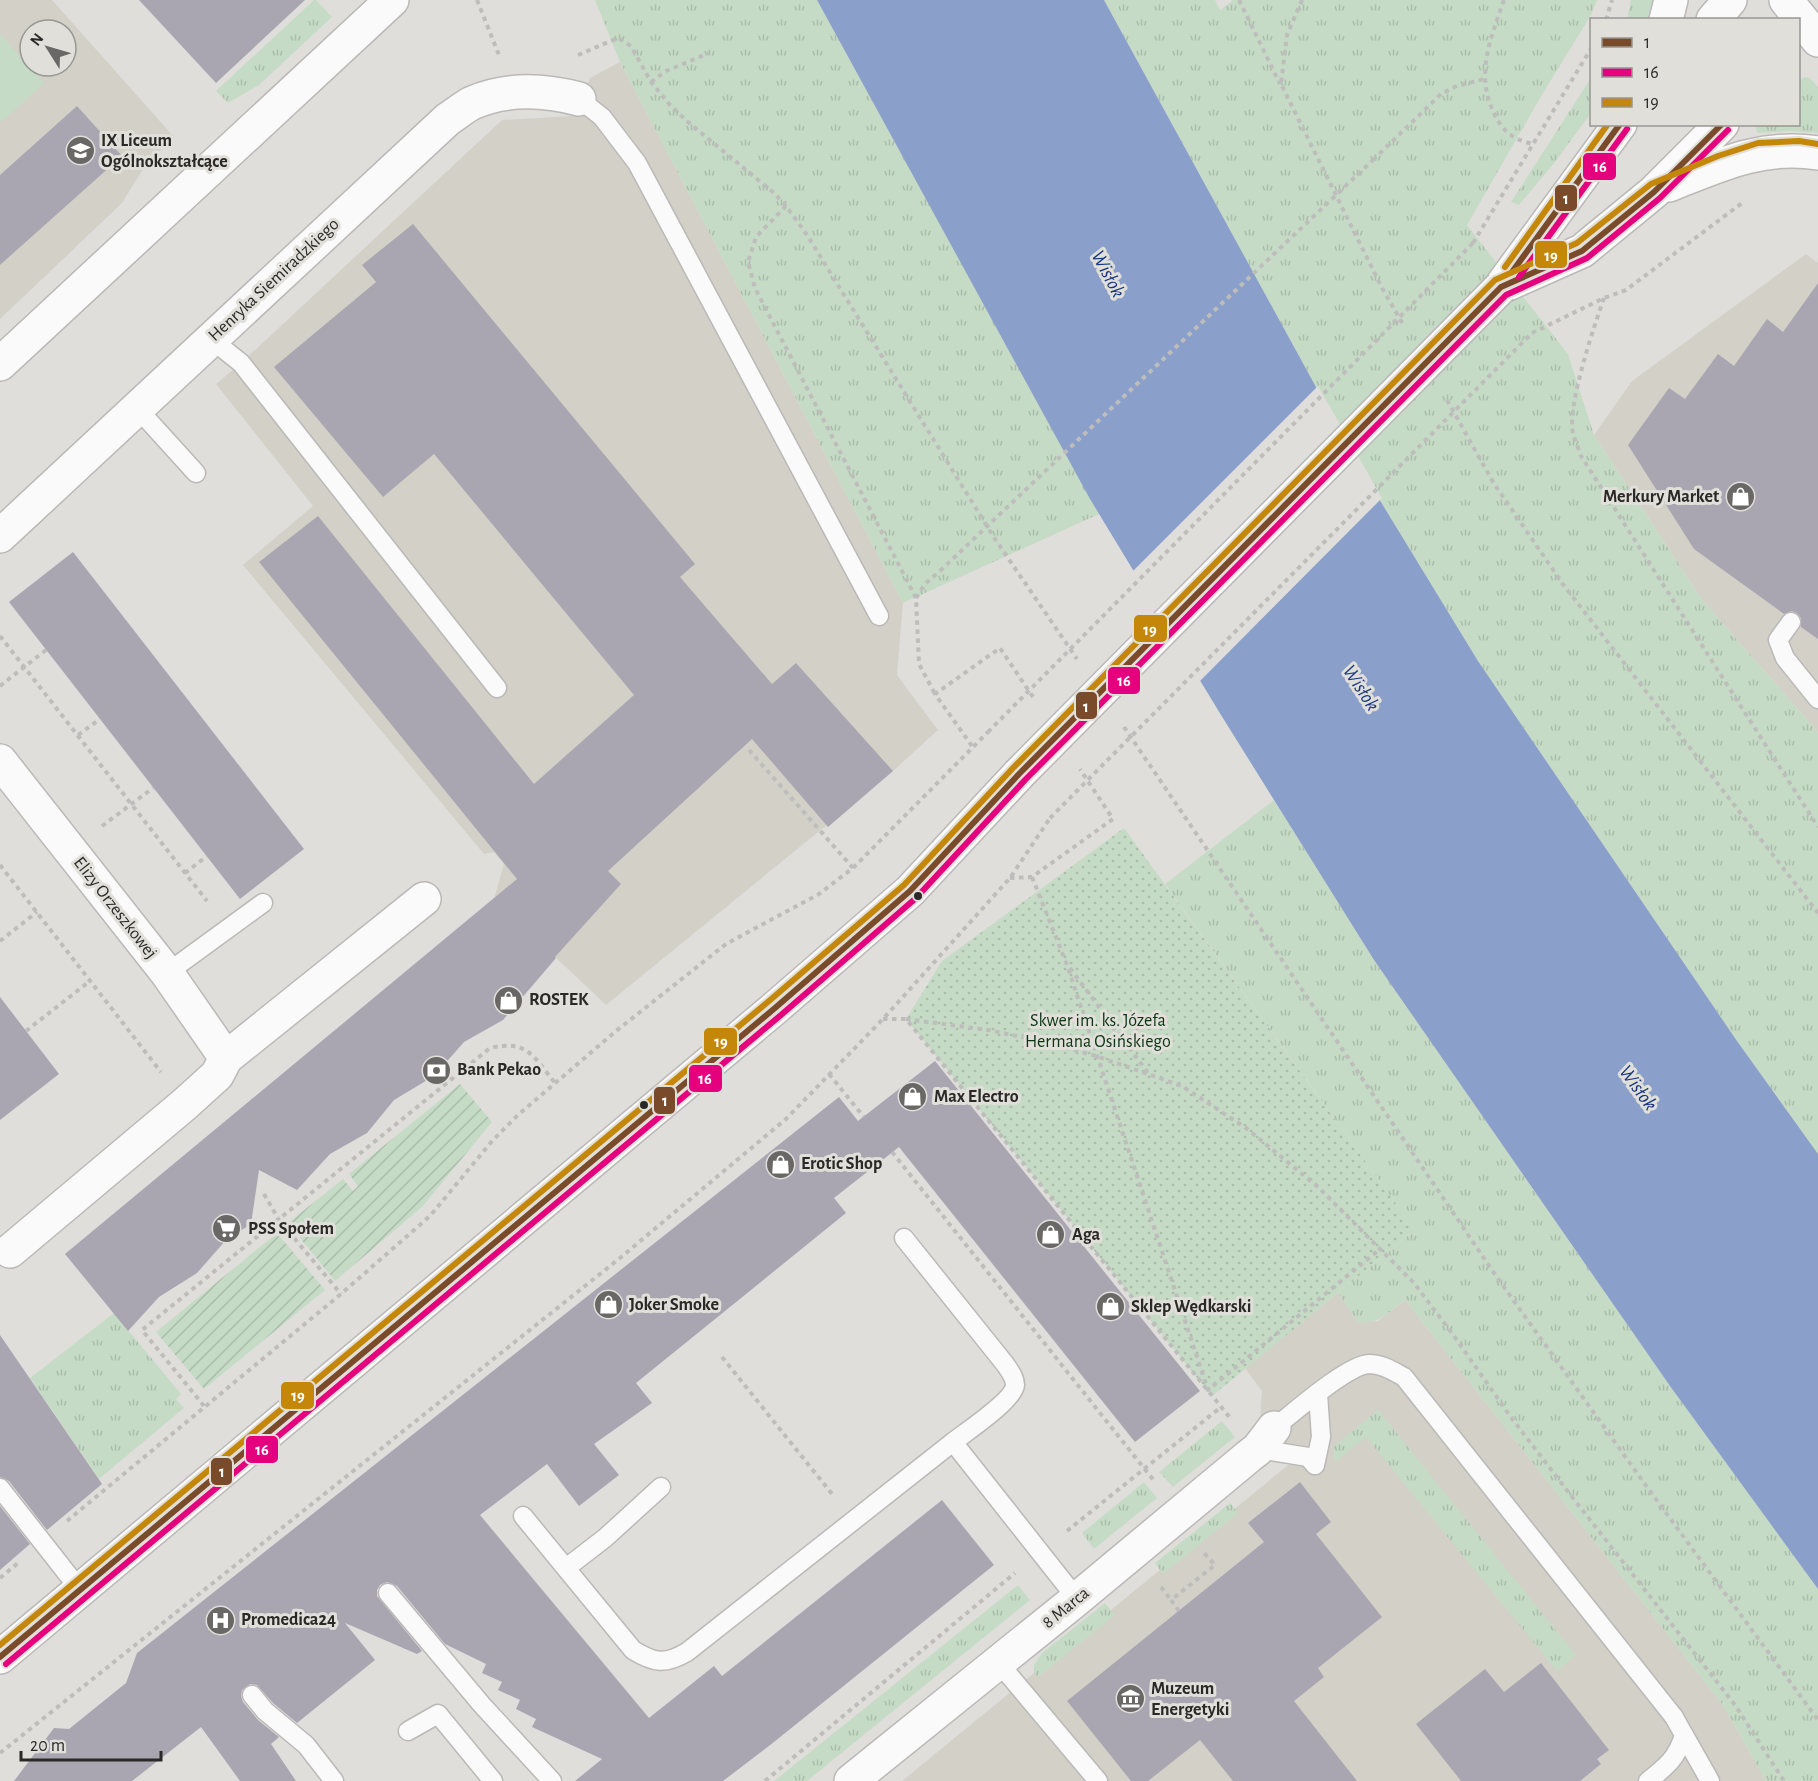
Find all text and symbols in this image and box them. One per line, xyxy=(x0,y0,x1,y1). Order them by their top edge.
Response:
north arrow xyxy=(18,18,78,78)
legend xyxy=(1590,18,1800,126)
text: N xyxy=(27,30,47,49)
text: 1 xyxy=(1644,34,1650,52)
text: 16 xyxy=(1644,64,1659,82)
text: 19 xyxy=(1644,94,1659,112)
place label: IX Liceum Ogólnokształcące xyxy=(101,132,228,171)
school or university icon: IX Liceum Ogólnokształcące xyxy=(64,135,96,167)
line badge: 16 xyxy=(1582,152,1617,181)
text: 16 xyxy=(1593,159,1607,175)
line badge: 1 xyxy=(1554,184,1578,212)
text: 1 xyxy=(1563,191,1569,207)
street label: Henryka Siemiradzkiego xyxy=(205,215,343,345)
line badge: 19 xyxy=(1534,240,1568,269)
water label: Wisłok xyxy=(1087,247,1129,301)
text: 19 xyxy=(1544,248,1558,264)
shop icon: Merkury Market xyxy=(1724,481,1756,513)
place label: Merkury Market xyxy=(1603,488,1719,506)
line badge: 19 xyxy=(1133,614,1168,643)
text: 19 xyxy=(1143,622,1157,638)
water label: Wisłok xyxy=(1339,662,1383,714)
line badge: 16 xyxy=(1107,666,1141,695)
text: 16 xyxy=(1117,673,1131,689)
line badge: 1 xyxy=(1075,691,1098,720)
text: 1 xyxy=(1083,699,1089,715)
street label: Elizy Orzeszkowej xyxy=(70,854,160,962)
unlabelled marker xyxy=(912,890,924,902)
shop icon: ROSTEK xyxy=(492,984,524,1016)
place label: ROSTEK xyxy=(529,991,589,1009)
park label: Skwer im. ks. Józefa Hermana Osińskiego xyxy=(1025,1012,1171,1051)
line badge: 19 xyxy=(703,1027,738,1056)
text: 19 xyxy=(714,1034,728,1050)
bank icon: Bank Pekao xyxy=(420,1054,452,1086)
place label: Bank Pekao xyxy=(457,1061,541,1079)
water label: Wisłok xyxy=(1615,1062,1661,1114)
line badge: 16 xyxy=(688,1064,723,1093)
text: 16 xyxy=(698,1071,712,1087)
shop icon: Max Electro xyxy=(897,1081,929,1113)
line badge: 1 xyxy=(653,1086,676,1115)
place label: Max Electro xyxy=(934,1088,1019,1106)
text: 1 xyxy=(662,1093,668,1109)
unlabelled marker xyxy=(638,1099,650,1111)
shop icon: Erotic Shop xyxy=(764,1148,796,1180)
place label: Erotic Shop xyxy=(801,1155,882,1173)
supermarket icon: PSS Społem xyxy=(211,1213,243,1245)
shop icon: Aga xyxy=(1035,1219,1067,1251)
place label: PSS Społem xyxy=(248,1220,334,1238)
place label: Aga xyxy=(1072,1226,1101,1244)
shop icon: Joker Smoke xyxy=(592,1289,624,1321)
shop icon: Sklep Wędkarski xyxy=(1094,1291,1126,1323)
place label: Joker Smoke xyxy=(629,1296,719,1314)
place label: Sklep Wędkarski xyxy=(1131,1298,1251,1316)
line badge: 19 xyxy=(280,1381,315,1410)
text: 19 xyxy=(291,1388,305,1404)
line badge: 16 xyxy=(245,1435,279,1464)
text: 16 xyxy=(255,1442,269,1458)
line badge: 1 xyxy=(210,1457,233,1486)
text: 1 xyxy=(219,1464,225,1480)
street label: 8 Marca xyxy=(1039,1584,1093,1632)
hospital icon: Promedica24 xyxy=(204,1604,236,1636)
place label: Promedica24 xyxy=(241,1611,336,1629)
place label: Muzeum Energetyki xyxy=(1151,1680,1229,1719)
museum icon: Muzeum Energetyki xyxy=(1114,1683,1146,1715)
scale bar xyxy=(21,1724,160,1762)
text: 20 m xyxy=(30,1737,65,1755)

